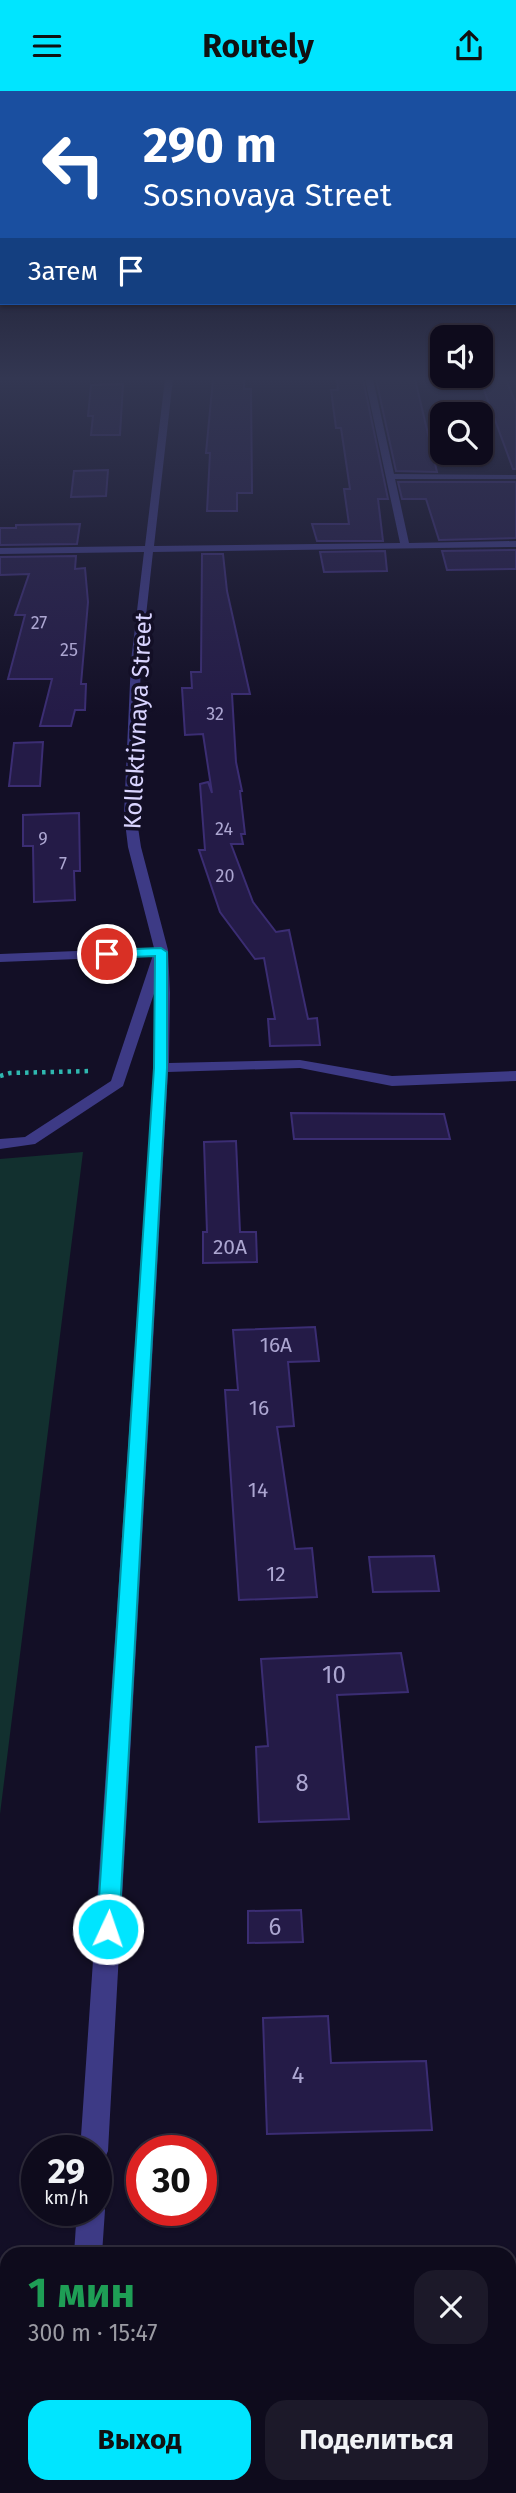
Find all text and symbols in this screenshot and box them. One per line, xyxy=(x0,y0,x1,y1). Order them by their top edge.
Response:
icon: menu xyxy=(28,27,66,65)
text: Routely xyxy=(202,27,314,65)
icon: share xyxy=(450,27,488,65)
text: 290 m xyxy=(143,116,277,175)
icon: left xyxy=(28,119,119,210)
text: Sosnovaya Street xyxy=(143,176,391,214)
icon: arrive xyxy=(112,252,150,290)
text: Затем xyxy=(28,256,98,287)
map controls xyxy=(430,325,493,465)
button: sound xyxy=(430,325,493,388)
button: search xyxy=(430,402,493,465)
house number: 27 xyxy=(31,612,47,634)
street label: Kollektivnaya Street xyxy=(118,612,158,830)
house number: 25 xyxy=(60,639,78,661)
house number: 32 xyxy=(206,703,224,725)
house number: 24 xyxy=(215,818,233,840)
house number: 9 xyxy=(38,828,48,850)
house number: 7 xyxy=(59,853,67,875)
house number: 20 xyxy=(216,865,234,887)
pin xyxy=(77,924,137,984)
icon: arrive xyxy=(88,935,126,973)
house number: 20А xyxy=(213,1234,247,1260)
house number: 16А xyxy=(260,1332,292,1358)
house number: 16 xyxy=(249,1395,269,1421)
house number: 14 xyxy=(248,1477,268,1503)
house number: 12 xyxy=(266,1561,286,1587)
house number: 10 xyxy=(322,1661,346,1689)
house number: 8 xyxy=(295,1769,309,1797)
position arrow xyxy=(71,1892,145,1966)
house number: 6 xyxy=(269,1913,281,1941)
house number: 4 xyxy=(292,2061,305,2089)
speed limit sign: 30 xyxy=(126,2135,217,2226)
text: 29 xyxy=(48,2150,85,2192)
text: km/h xyxy=(44,2187,89,2209)
text: 1 мин xyxy=(28,2268,135,2318)
button: close xyxy=(414,2270,488,2344)
text: 300 m · 15:47 xyxy=(28,2319,157,2347)
button: Выход xyxy=(28,2400,251,2480)
button: Поделиться xyxy=(265,2400,488,2480)

